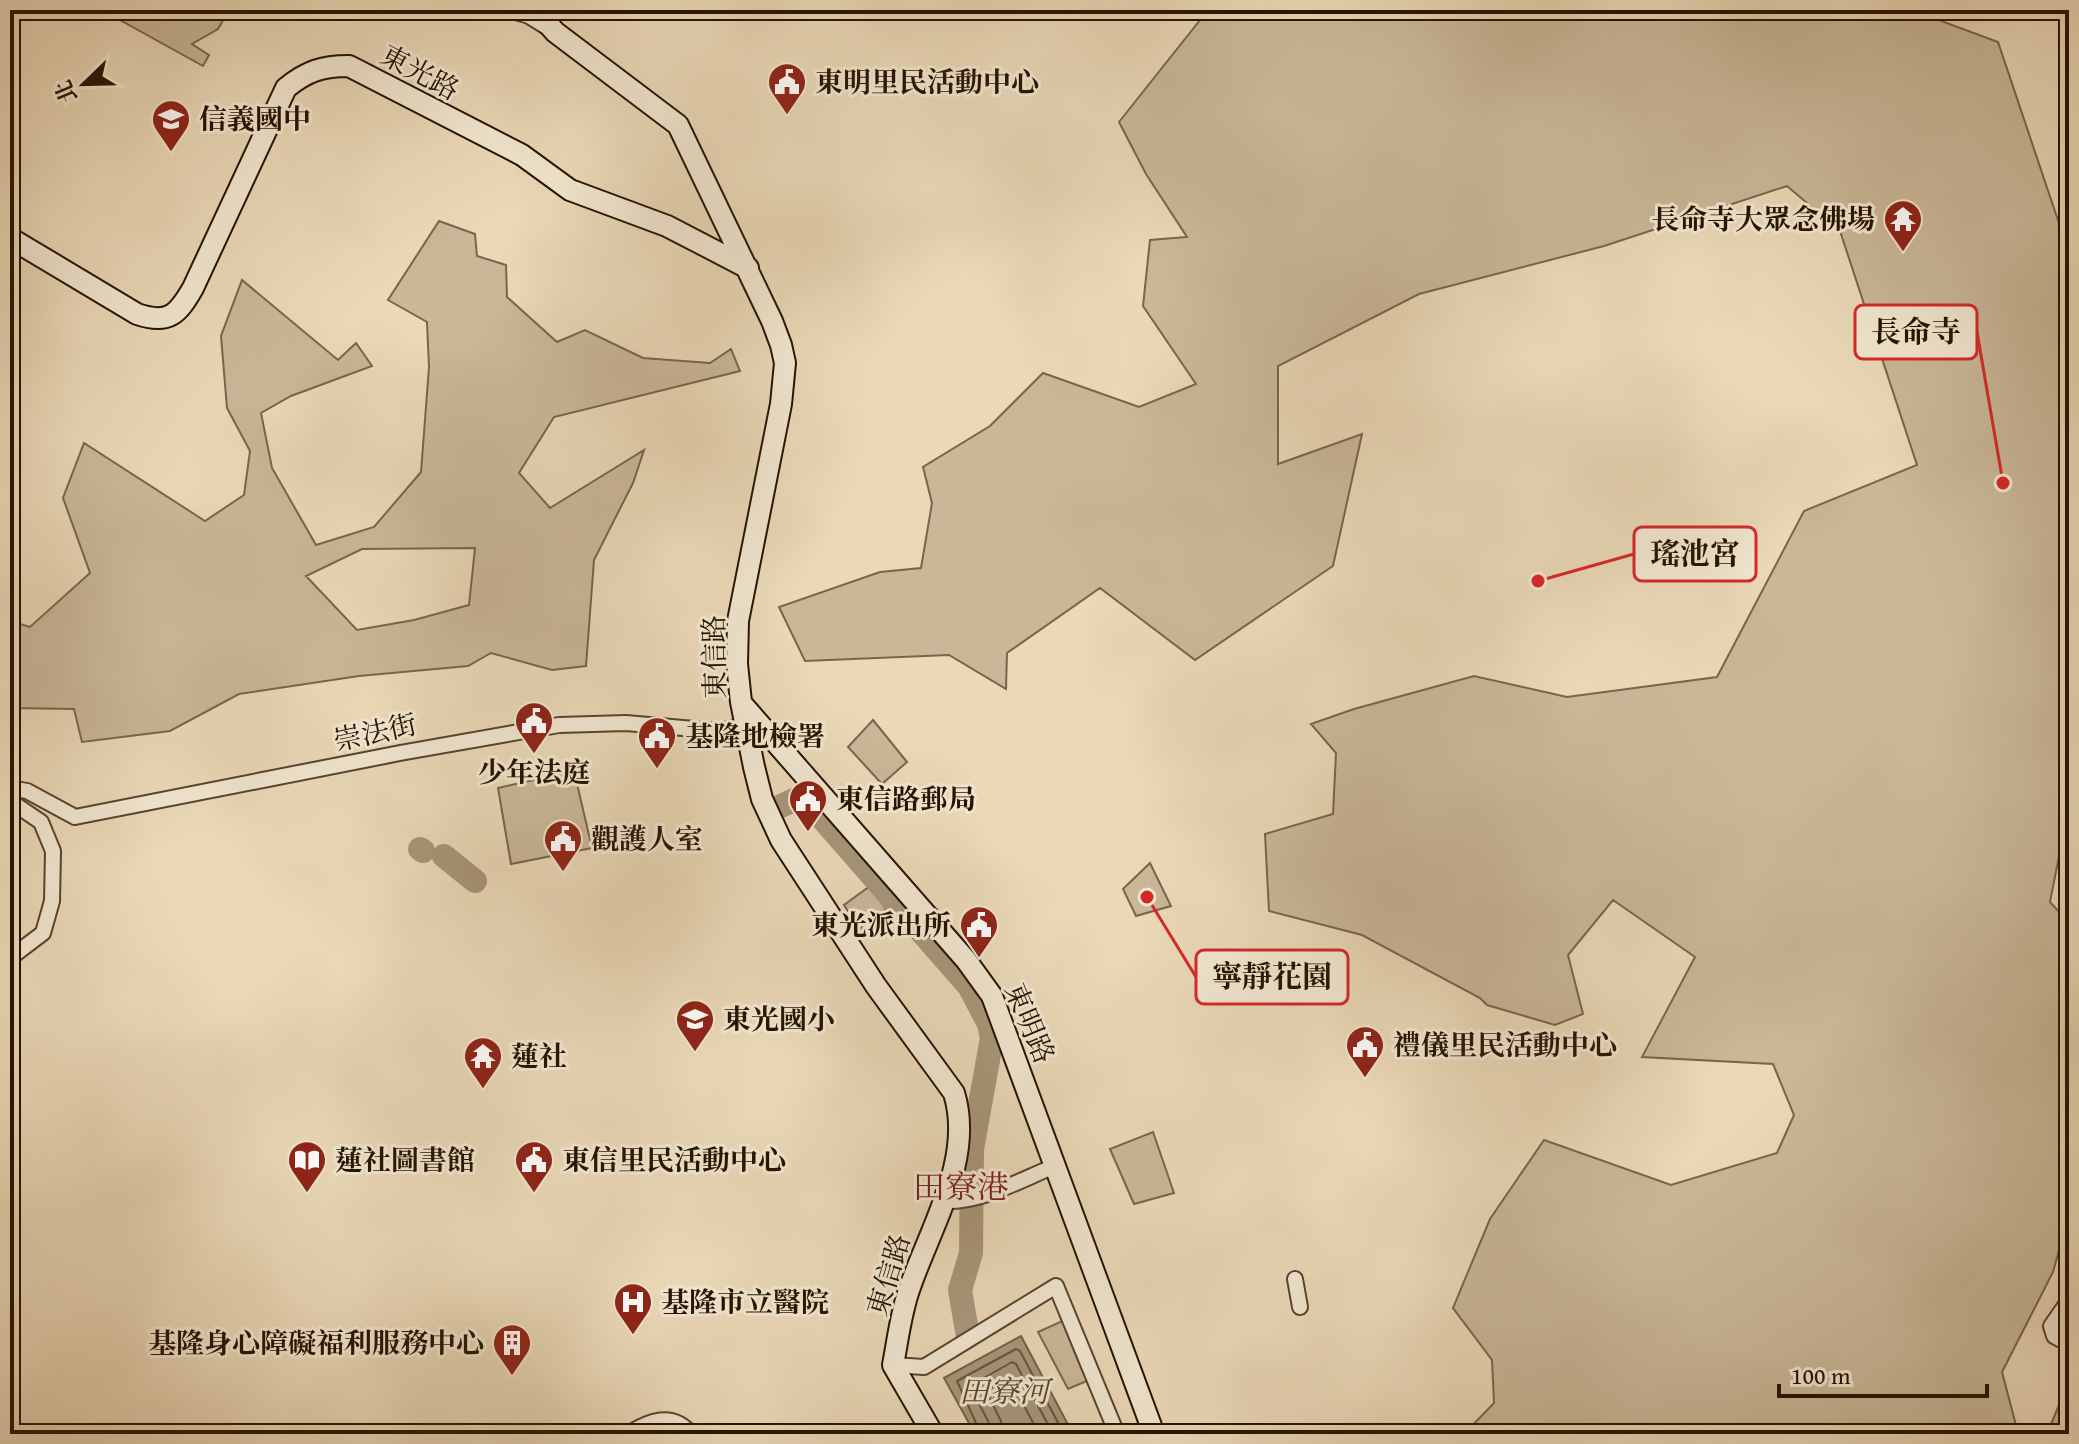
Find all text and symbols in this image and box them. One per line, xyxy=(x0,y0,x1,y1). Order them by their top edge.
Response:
street label: 東光路 xyxy=(374,34,467,109)
north arrow xyxy=(44,44,124,124)
public building icon: 東明里民活動中心 xyxy=(766,61,808,116)
place label: 東明里民活動中心 xyxy=(815,61,1039,102)
text: 北 xyxy=(47,75,85,108)
school or university icon: 信義國中 xyxy=(150,98,192,153)
place label: 信義國中 xyxy=(199,98,311,139)
place label: 長命寺大眾念佛場 xyxy=(1651,198,1875,239)
temple icon: 長命寺大眾念佛場 xyxy=(1882,198,1924,253)
callout: 長命寺 xyxy=(1855,305,1977,359)
text: 長命寺 xyxy=(1871,309,1961,353)
callout: 瑤池宮 xyxy=(1634,527,1756,581)
text: 瑤池宮 xyxy=(1650,531,1740,575)
street label: 東信路 xyxy=(692,615,735,699)
public building icon: 少年法庭 xyxy=(513,700,555,755)
street label: 崇法街 xyxy=(330,703,420,760)
public building icon: 基隆地檢署 xyxy=(636,715,678,770)
place label: 基隆地檢署 xyxy=(685,715,825,756)
place label: 少年法庭 xyxy=(478,751,590,792)
public building icon: 東信路郵局 xyxy=(787,778,829,833)
place label: 東信路郵局 xyxy=(836,778,976,819)
public building icon: 觀護人室 xyxy=(542,818,584,873)
place label: 觀護人室 xyxy=(591,818,703,859)
place label: 東光派出所 xyxy=(811,904,951,945)
public building icon: 東光派出所 xyxy=(958,904,1000,959)
callout: 寧靜花園 xyxy=(1196,950,1348,1004)
text: 寧靜花園 xyxy=(1212,954,1332,998)
street label: 東明路 xyxy=(995,976,1066,1069)
school or university icon: 東光國小 xyxy=(674,998,716,1053)
place label: 東光國小 xyxy=(723,998,835,1039)
public building icon: 禮儀里民活動中心 xyxy=(1344,1024,1386,1079)
place label: 禮儀里民活動中心 xyxy=(1393,1024,1617,1065)
temple icon: 蓮社 xyxy=(462,1035,504,1090)
place label: 蓮社 xyxy=(511,1035,567,1076)
library icon: 蓮社圖書館 xyxy=(286,1139,328,1194)
place label: 蓮社圖書館 xyxy=(335,1139,475,1180)
public building icon: 東信里民活動中心 xyxy=(513,1139,555,1194)
place label: 東信里民活動中心 xyxy=(562,1139,786,1180)
district label: 田寮港 xyxy=(913,1163,1009,1210)
street label: 東信路 xyxy=(856,1229,919,1321)
hospital icon: 基隆市立醫院 xyxy=(612,1281,654,1336)
place label: 基隆市立醫院 xyxy=(661,1281,829,1322)
place label: 基隆身心障礙福利服務中心 xyxy=(148,1322,484,1363)
building icon: 基隆身心障礙福利服務中心 xyxy=(491,1322,533,1377)
scale bar xyxy=(1779,1348,1987,1398)
text: 100 m xyxy=(1791,1358,1851,1393)
water label: 田寮河 xyxy=(959,1369,1054,1413)

